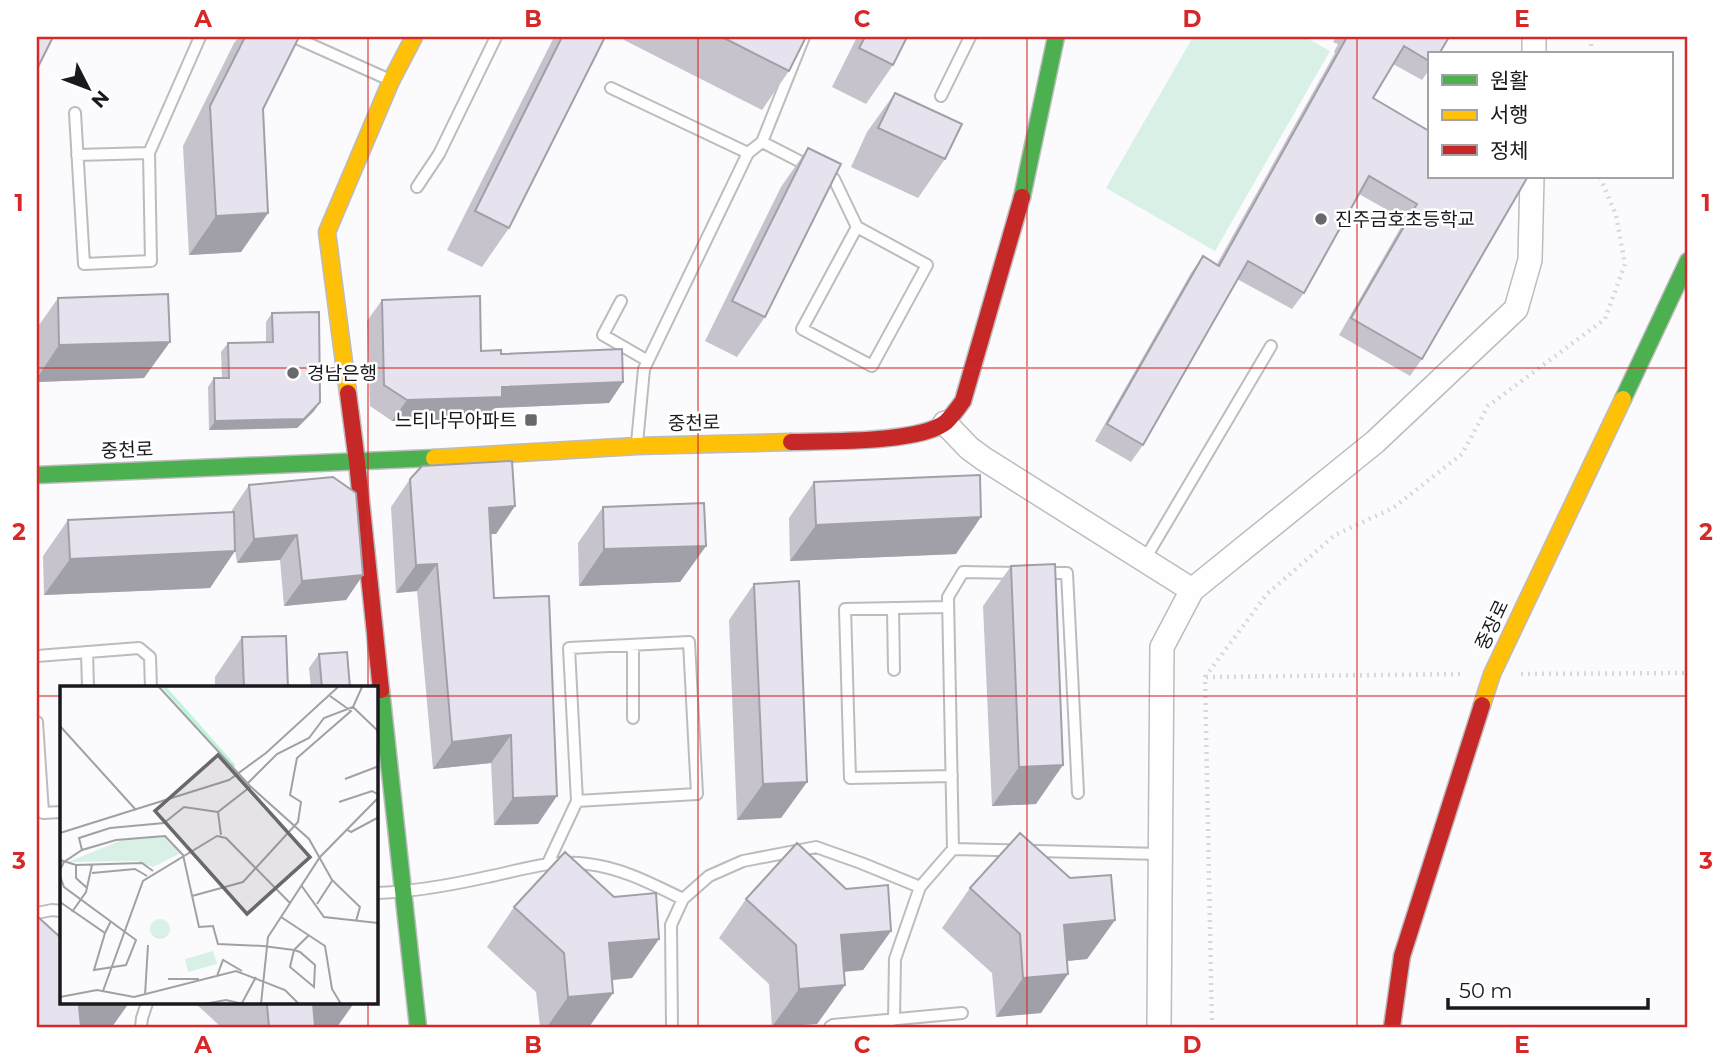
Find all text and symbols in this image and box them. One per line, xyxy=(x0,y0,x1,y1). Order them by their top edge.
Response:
text: A xyxy=(193,5,212,33)
text: B xyxy=(524,5,542,33)
text: C xyxy=(854,5,871,33)
text: D xyxy=(1183,5,1202,33)
text: E xyxy=(1514,5,1530,33)
north arrow xyxy=(52,52,122,122)
legend xyxy=(1428,52,1672,178)
text: 원활 xyxy=(1490,68,1529,93)
text: N xyxy=(87,86,114,112)
text: 서행 xyxy=(1490,102,1529,127)
text: 정체 xyxy=(1490,138,1529,163)
text: 1 xyxy=(14,189,24,217)
text: 1 xyxy=(1701,189,1711,217)
place label: 진주금호초등학교 xyxy=(1335,208,1475,231)
marker: 진주금호초등학교 xyxy=(1313,211,1329,227)
place label: 경남은행 xyxy=(307,362,377,385)
marker: 경남은행 xyxy=(285,365,301,381)
place label: 느티나무아파트 xyxy=(395,409,517,432)
street label: 중천로 xyxy=(668,411,720,435)
marker: 느티나무아파트 xyxy=(523,412,539,428)
street label: 중천로 xyxy=(100,438,154,462)
text: 2 xyxy=(12,518,26,546)
text: 2 xyxy=(1699,518,1713,546)
street label: 중장로 xyxy=(1470,596,1514,654)
inset map xyxy=(60,686,378,1004)
text: 3 xyxy=(11,847,26,875)
text: 3 xyxy=(1698,847,1713,875)
scale bar xyxy=(1448,966,1648,1010)
text: 50 m xyxy=(1459,978,1513,1003)
text: A xyxy=(193,1031,212,1059)
text: B xyxy=(524,1031,542,1059)
text: C xyxy=(854,1031,871,1059)
text: D xyxy=(1183,1031,1202,1059)
text: E xyxy=(1514,1031,1530,1059)

